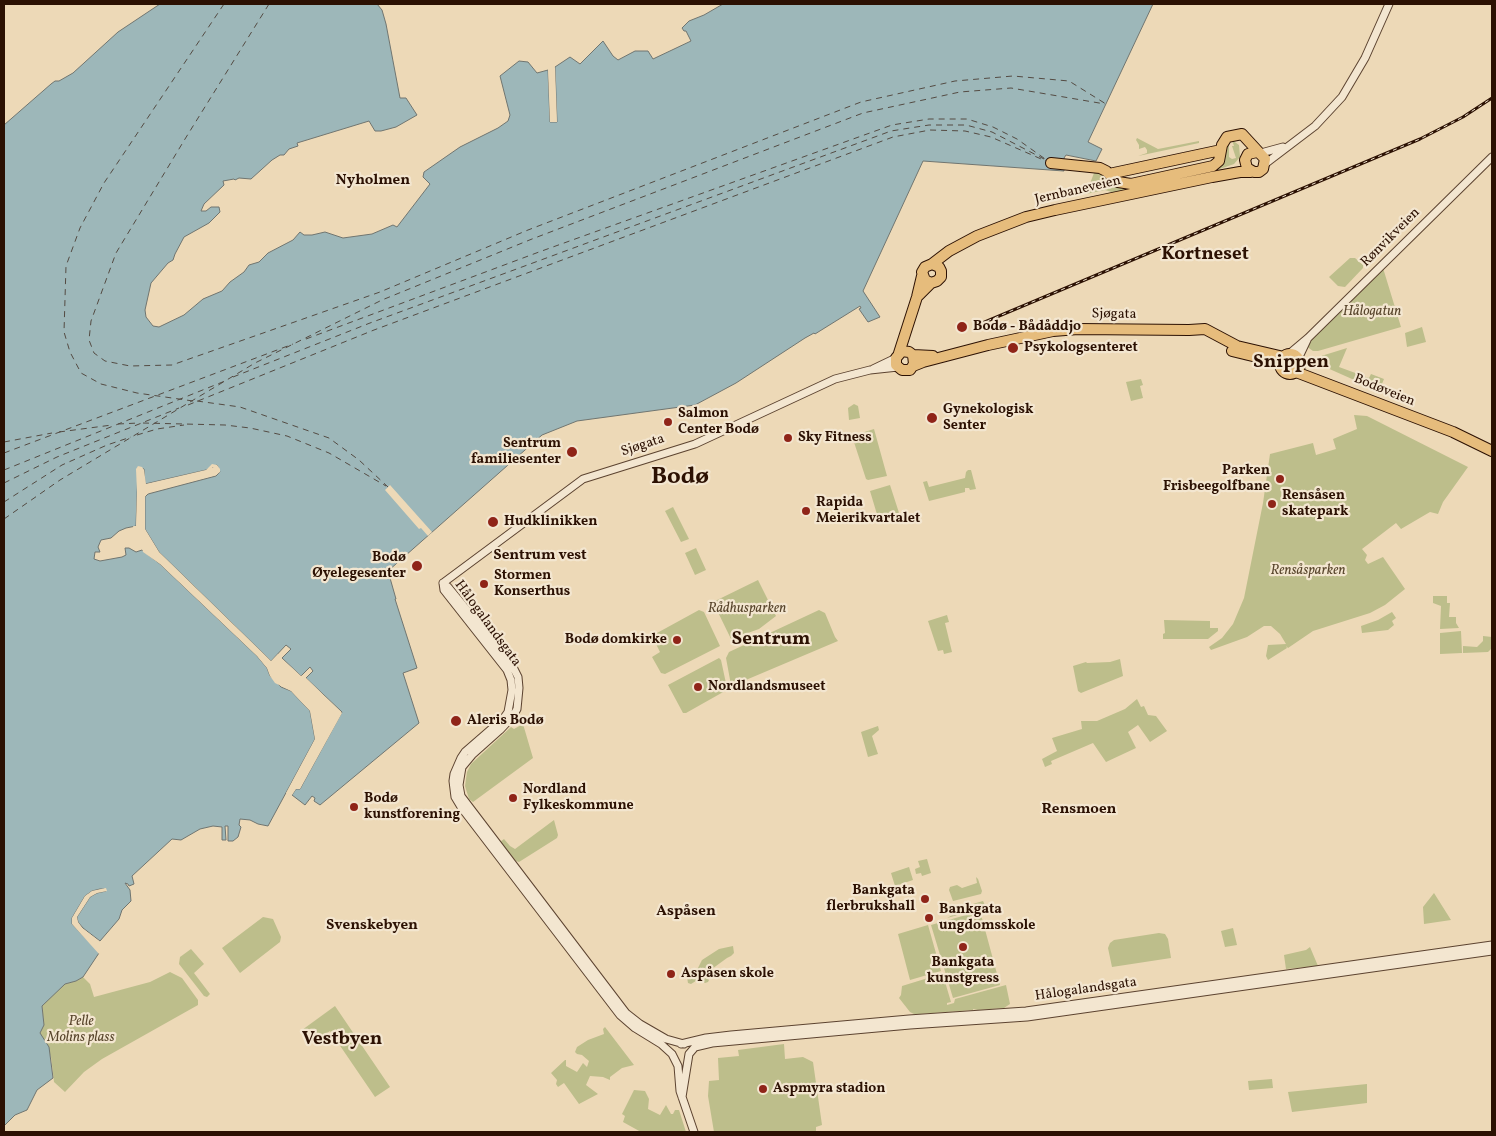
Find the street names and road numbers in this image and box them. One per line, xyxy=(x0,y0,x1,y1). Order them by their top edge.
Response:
street label: Jernbaneveien xyxy=(1033,173,1123,209)
street label: Rønvikveien xyxy=(1358,205,1424,271)
street label: Sjøgata xyxy=(1091,306,1137,324)
street label: Bodøveien xyxy=(1351,371,1417,411)
street label: Sjøgata xyxy=(619,431,667,461)
street label: Hålogalandsgata xyxy=(450,578,524,670)
street label: Hålogalandsgata xyxy=(1034,975,1138,1005)

